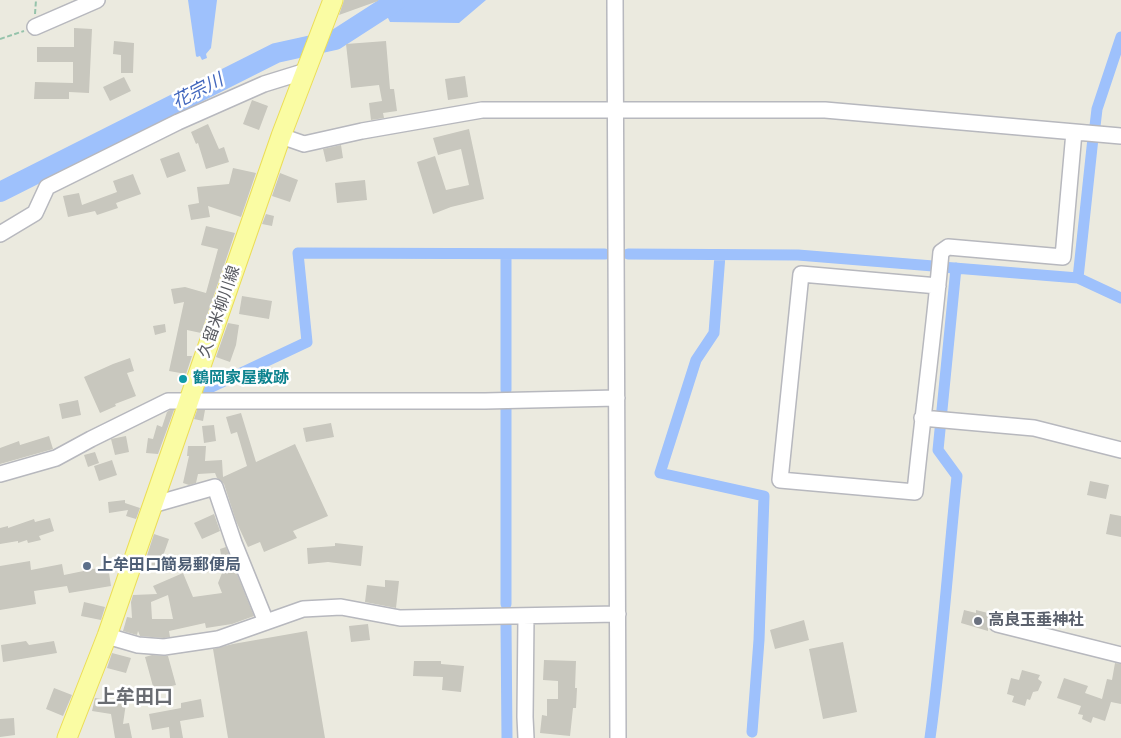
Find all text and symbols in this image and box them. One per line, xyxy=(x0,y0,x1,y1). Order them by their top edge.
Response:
water label: 花宗川 xyxy=(169,70,227,114)
street label: 久留米柳川線 xyxy=(195,263,245,361)
place label: 鶴岡家屋敷跡 xyxy=(193,369,289,389)
marker: 鶴岡家屋敷跡 xyxy=(177,373,189,385)
place label: 上牟田口簡易郵便局 xyxy=(97,556,241,576)
marker: 上牟田口簡易郵便局 xyxy=(81,560,93,572)
place label: 高良玉垂神社 xyxy=(988,611,1084,631)
marker: 高良玉垂神社 xyxy=(972,615,984,627)
district label: 上牟田口 xyxy=(97,687,173,709)

